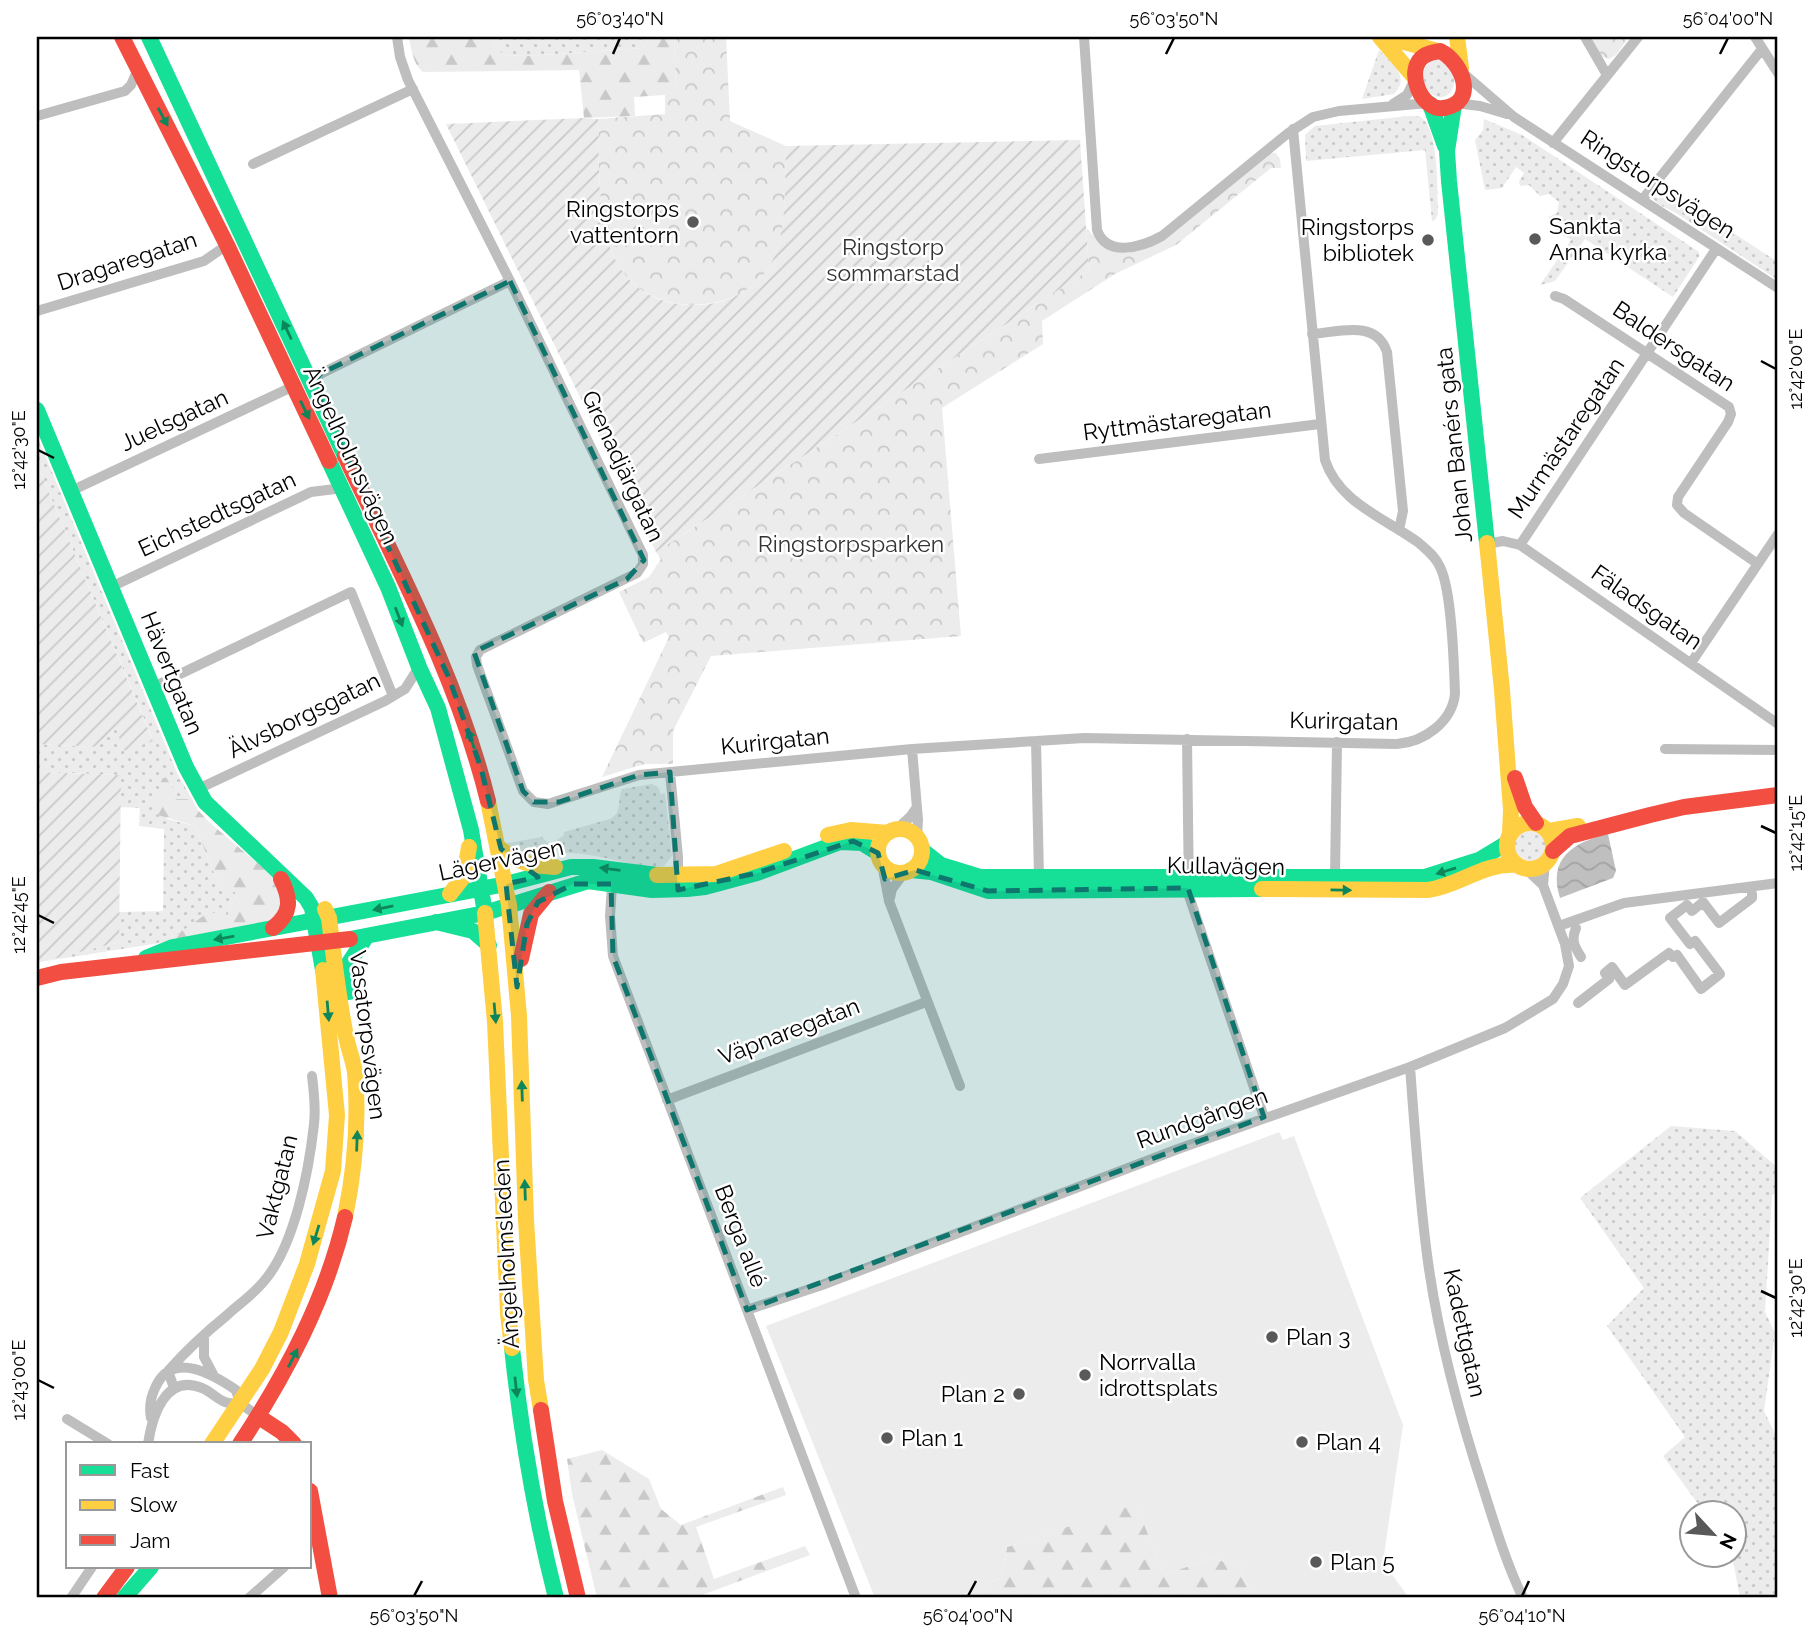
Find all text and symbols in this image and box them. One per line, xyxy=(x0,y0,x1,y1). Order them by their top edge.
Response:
text: 56°03'40"N xyxy=(576,8,664,29)
text: 56°03'50"N xyxy=(1130,8,1218,29)
text: 56°04'00"N xyxy=(1683,8,1773,29)
one-way arrow xyxy=(158,107,169,127)
street label: Ringstorpsvägen xyxy=(1576,124,1741,244)
place label: Ringstorps vattentorn xyxy=(566,195,679,248)
place label: Sankta Anna kyrka xyxy=(1549,212,1667,265)
place label: Ringstorps bibliotek xyxy=(1301,213,1414,266)
marker: Ringstorps vattentorn xyxy=(685,214,701,230)
street label: Dragaregatan xyxy=(54,225,200,296)
marker: Sankta Anna kyrka xyxy=(1527,231,1543,247)
marker: Ringstorps bibliotek xyxy=(1420,232,1436,248)
park label: Ringstorp sommarstad xyxy=(826,233,960,286)
street label: Baldersgatan xyxy=(1608,295,1740,396)
one-way arrow xyxy=(282,320,293,341)
text: 12°42'00"E xyxy=(1785,329,1806,409)
street label: Johan Banérs gata xyxy=(1430,346,1477,544)
street label: Murmästaregatan xyxy=(1502,352,1629,523)
street label: Ängelholmsvägen xyxy=(298,361,405,548)
street label: Juelsgatan xyxy=(116,383,232,456)
street label: Grenadjärgatan xyxy=(577,386,670,546)
street label: Ryttmästaregatan xyxy=(1081,396,1273,445)
one-way arrow xyxy=(299,400,311,420)
text: 12°42'30"E xyxy=(8,410,29,490)
street label: Eichstedtsgatan xyxy=(134,465,300,562)
park label: Ringstorpsparken xyxy=(758,530,944,557)
street label: Fäladsgatan xyxy=(1587,559,1708,655)
one-way arrow xyxy=(394,606,405,627)
street label: Hävertgatan xyxy=(136,607,209,738)
street label: Älvsborgsgatan xyxy=(223,666,384,763)
street label: Kurirgatan xyxy=(1289,706,1399,735)
street label: Kurirgatan xyxy=(719,721,831,760)
one-way arrow xyxy=(466,728,476,749)
text: 12°42'15"E xyxy=(1785,795,1806,871)
street label: Lägervägen xyxy=(436,833,566,886)
street label: Kullavägen xyxy=(1167,851,1285,880)
one-way arrow xyxy=(599,863,621,874)
one-way arrow xyxy=(1435,867,1456,877)
text: 12°42'45"E xyxy=(8,876,29,954)
one-way arrow xyxy=(1330,884,1352,896)
one-way arrow xyxy=(372,902,394,913)
one-way arrow xyxy=(212,933,234,944)
street label: Vasatorpsvägen xyxy=(345,949,392,1121)
street label: Väpnaregatan xyxy=(715,991,863,1070)
one-way arrow xyxy=(323,1000,334,1022)
one-way arrow xyxy=(490,1002,501,1024)
one-way arrow xyxy=(517,1079,528,1101)
street label: Rundgången xyxy=(1133,1081,1271,1154)
one-way arrow xyxy=(351,1130,362,1152)
street label: Vaktgatan xyxy=(250,1132,303,1242)
street label: Ängelholmsleden xyxy=(487,1159,524,1349)
one-way arrow xyxy=(519,1179,531,1201)
street label: Berga allé xyxy=(710,1181,773,1291)
one-way arrow xyxy=(311,1225,321,1246)
text: 12°42'30"E xyxy=(1785,1258,1806,1338)
street label: Kadettgatan xyxy=(1439,1266,1492,1400)
place label: Plan 3 xyxy=(1286,1323,1351,1350)
marker: Plan 3 xyxy=(1264,1329,1280,1345)
text: 12°43'00"E xyxy=(8,1339,29,1421)
place label: Norrvalla idrottsplats xyxy=(1099,1348,1218,1401)
one-way arrow xyxy=(287,1349,299,1368)
marker: Norrvalla idrottsplats xyxy=(1077,1367,1093,1383)
one-way arrow xyxy=(510,1376,521,1398)
place label: Plan 2 xyxy=(941,1380,1005,1407)
marker: Plan 2 xyxy=(1011,1386,1027,1402)
place label: Plan 1 xyxy=(901,1424,963,1451)
place label: Plan 4 xyxy=(1316,1428,1381,1455)
marker: Plan 1 xyxy=(879,1430,895,1446)
marker: Plan 4 xyxy=(1294,1434,1310,1450)
legend xyxy=(66,1442,312,1568)
text: Fast xyxy=(130,1458,170,1483)
text: Slow xyxy=(130,1492,178,1517)
north arrow xyxy=(1678,1498,1748,1568)
text: Jam xyxy=(130,1528,171,1553)
text: N xyxy=(1715,1530,1741,1553)
place label: Plan 5 xyxy=(1330,1548,1395,1575)
marker: Plan 5 xyxy=(1308,1554,1324,1570)
text: 56°03'50"N xyxy=(370,1605,458,1626)
text: 56°04'00"N xyxy=(923,1605,1013,1626)
text: 56°04'10"N xyxy=(1478,1605,1566,1626)

